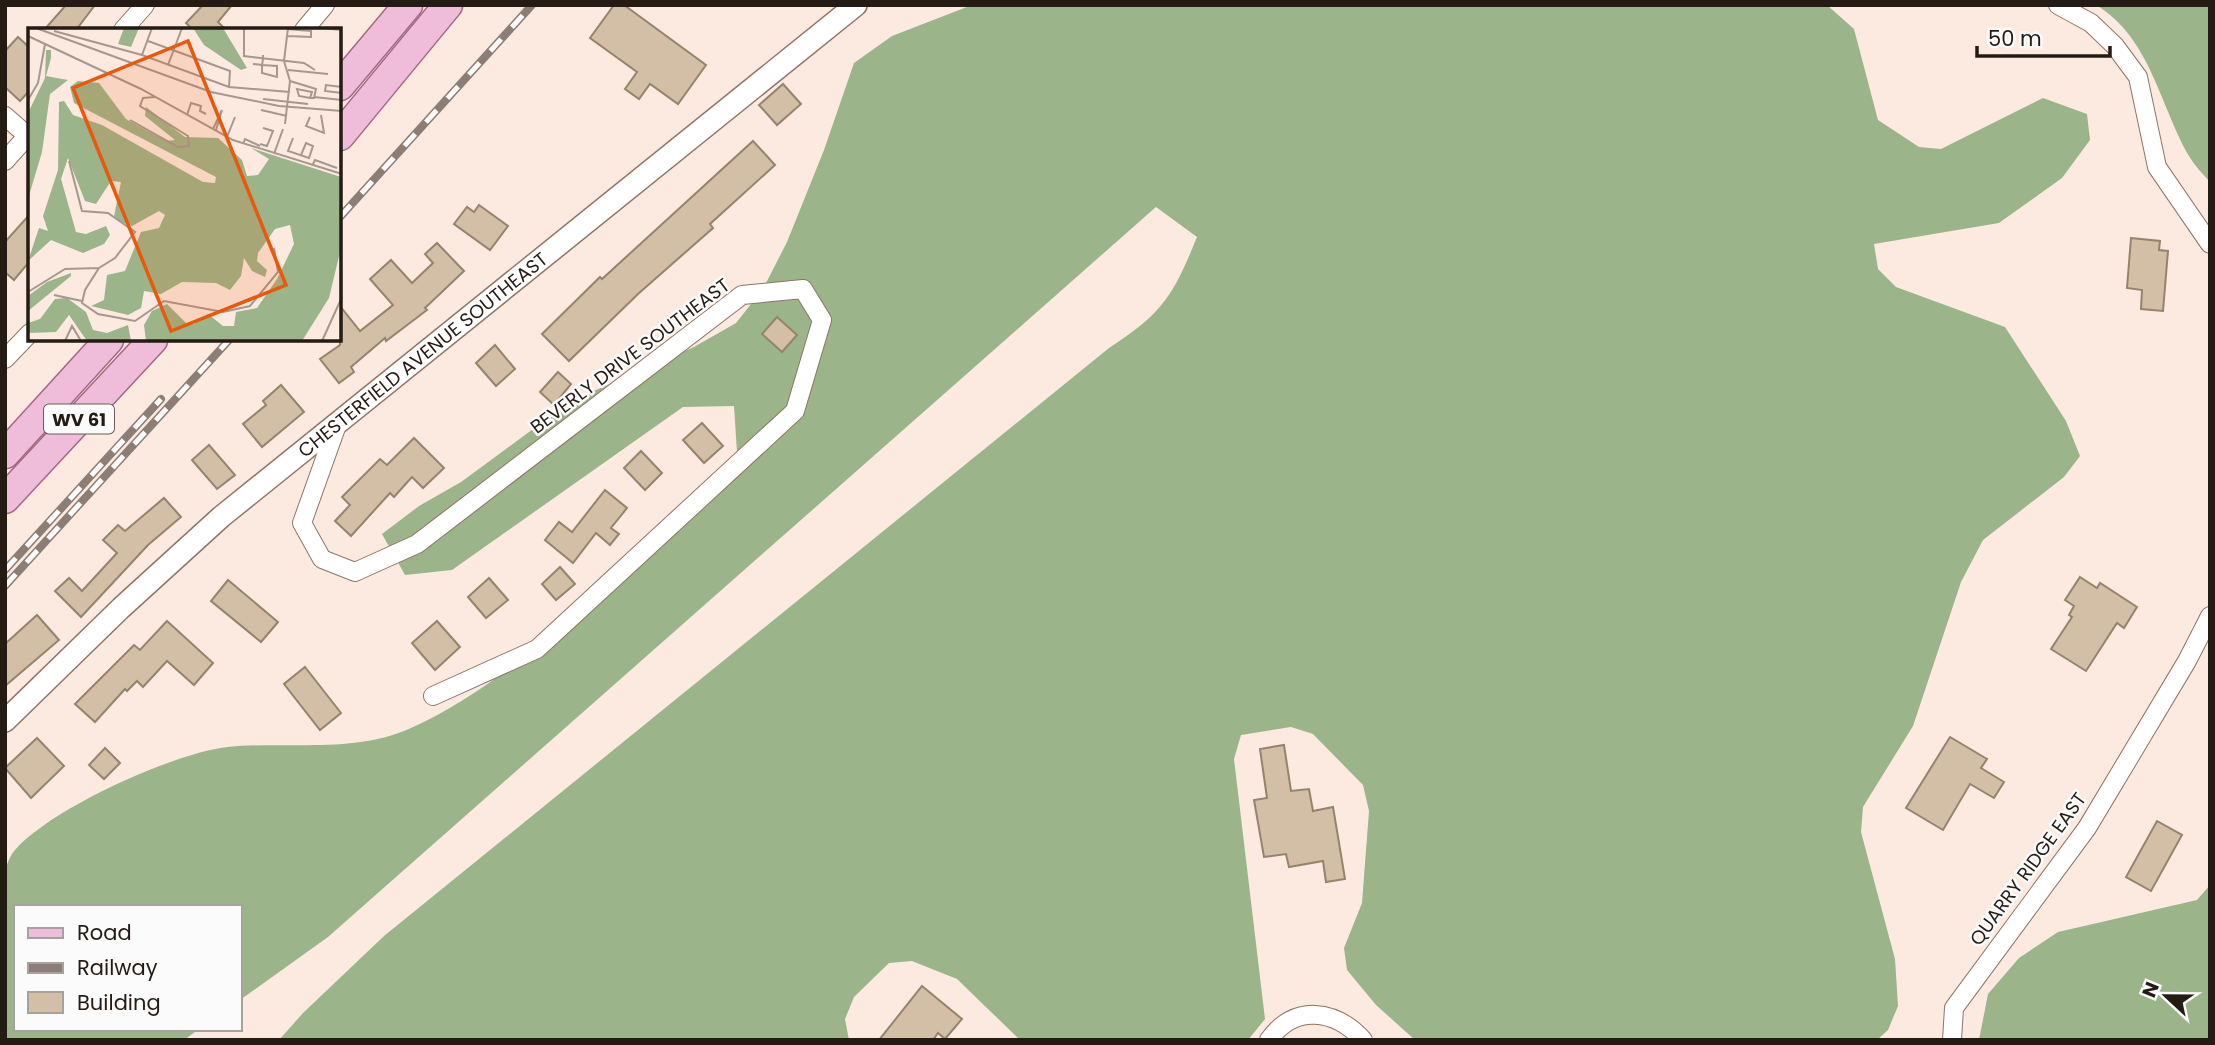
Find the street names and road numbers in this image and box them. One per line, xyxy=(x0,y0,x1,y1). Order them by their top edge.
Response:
street label: CHESTERFIELD AVENUE SOUTHEAST xyxy=(292,246,553,464)
street label: BEVERLY DRIVE SOUTHEAST xyxy=(525,272,735,440)
road number: WV 61 xyxy=(44,404,114,433)
street label: QUARRY RIDGE EAST xyxy=(1963,787,2093,951)

